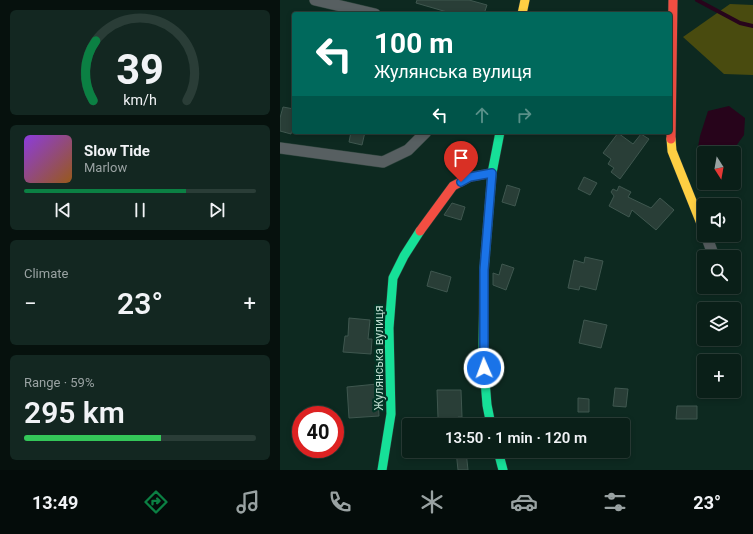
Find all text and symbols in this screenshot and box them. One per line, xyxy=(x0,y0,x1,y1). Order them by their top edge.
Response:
text: 100 m xyxy=(374,27,453,60)
icon: left xyxy=(308,28,360,80)
text: 39 xyxy=(116,44,164,93)
text: Жулянська вулиця xyxy=(374,61,532,82)
text: km/h xyxy=(123,91,157,107)
icon: left xyxy=(429,104,451,126)
icon: ahead xyxy=(471,104,493,126)
icon: right xyxy=(513,104,535,126)
pin xyxy=(444,141,478,182)
text: Slow Tide xyxy=(84,142,150,160)
north arrow xyxy=(697,146,741,190)
map controls xyxy=(697,146,741,398)
icon: arrive xyxy=(450,147,472,169)
text: Marlow xyxy=(84,160,127,175)
button: sound xyxy=(697,198,741,242)
icon: previous xyxy=(52,199,74,221)
icon: pause xyxy=(129,199,151,221)
icon: next xyxy=(206,199,228,221)
button: search xyxy=(697,250,741,294)
text: Climate xyxy=(24,266,68,281)
text: 23° xyxy=(117,286,163,321)
text: − xyxy=(24,291,37,316)
text: + xyxy=(244,291,256,316)
button: layers xyxy=(697,302,741,346)
street label: Жулянська вулиця xyxy=(372,305,386,411)
position arrow xyxy=(463,347,505,389)
button: + xyxy=(697,354,741,398)
text: Range · 59% xyxy=(24,375,94,390)
text: 295 km xyxy=(24,395,125,430)
speed limit sign: 40 xyxy=(292,406,344,458)
text: 13:50 · 1 min · 120 m xyxy=(445,429,587,447)
icon: directions xyxy=(142,488,170,516)
icon: music xyxy=(234,488,262,516)
icon: phone xyxy=(326,488,354,516)
icon: climate xyxy=(418,488,446,516)
icon: car xyxy=(510,488,538,516)
icon: filters xyxy=(601,488,629,516)
text: 13:49 xyxy=(32,492,78,513)
text: 23° xyxy=(693,492,721,513)

